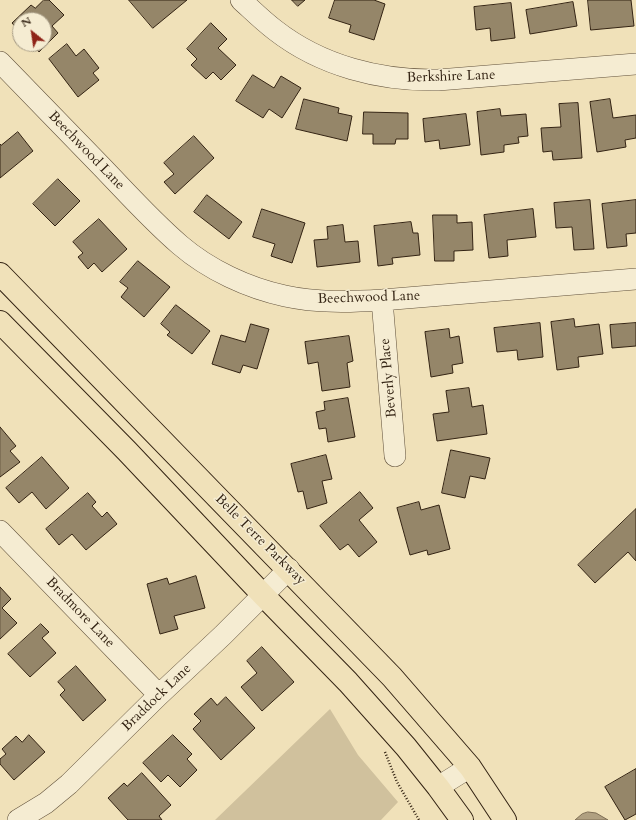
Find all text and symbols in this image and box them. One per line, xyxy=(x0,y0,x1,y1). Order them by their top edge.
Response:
north arrow xyxy=(12,12,52,52)
text: N xyxy=(18,13,34,31)
street label: Berkshire Lane xyxy=(406,67,496,87)
street label: Beechwood Lane xyxy=(44,108,128,194)
street label: Beechwood Lane xyxy=(317,288,421,308)
street label: Beverly Place xyxy=(377,338,401,418)
street label: Belle Terre Parkway xyxy=(211,491,309,589)
street label: Bradmore Lane xyxy=(42,574,118,652)
street label: Braddock Lane xyxy=(119,661,195,735)

